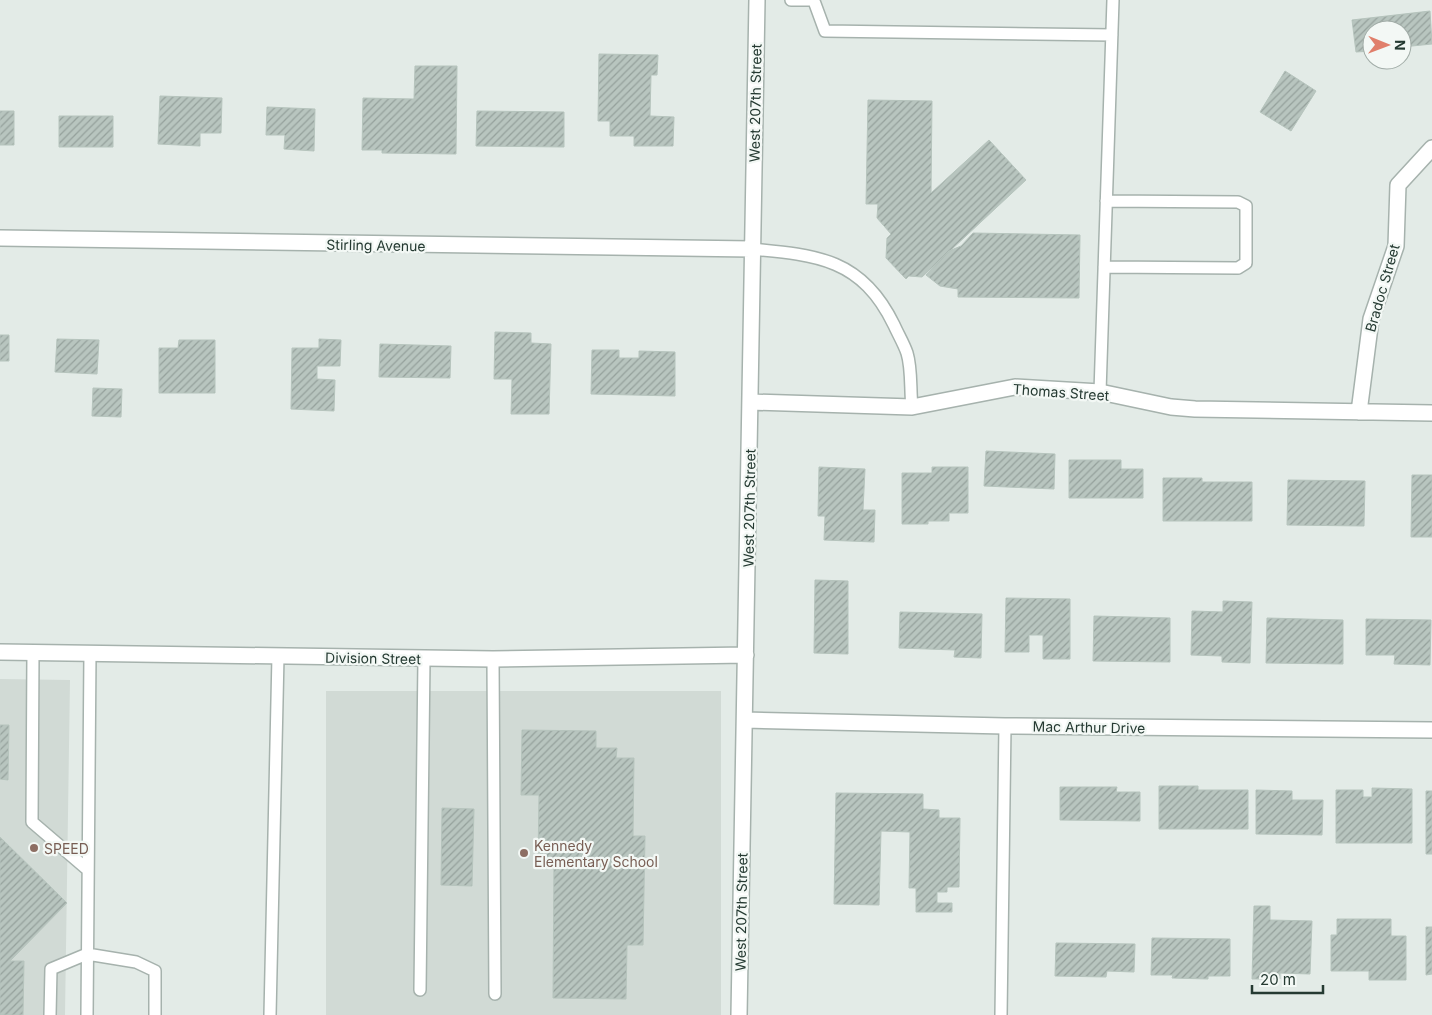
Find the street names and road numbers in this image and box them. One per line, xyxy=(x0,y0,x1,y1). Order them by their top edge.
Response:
street label: West 207th Street xyxy=(745,43,765,162)
street label: Stirling Avenue xyxy=(326,236,426,254)
street label: Bradoc Street xyxy=(1361,242,1403,334)
street label: Thomas Street xyxy=(1012,380,1110,404)
street label: West 207th Street xyxy=(739,448,759,567)
street label: Division Street xyxy=(325,649,421,667)
street label: Mac Arthur Drive xyxy=(1033,718,1145,736)
street label: West 207th Street xyxy=(731,852,751,971)

